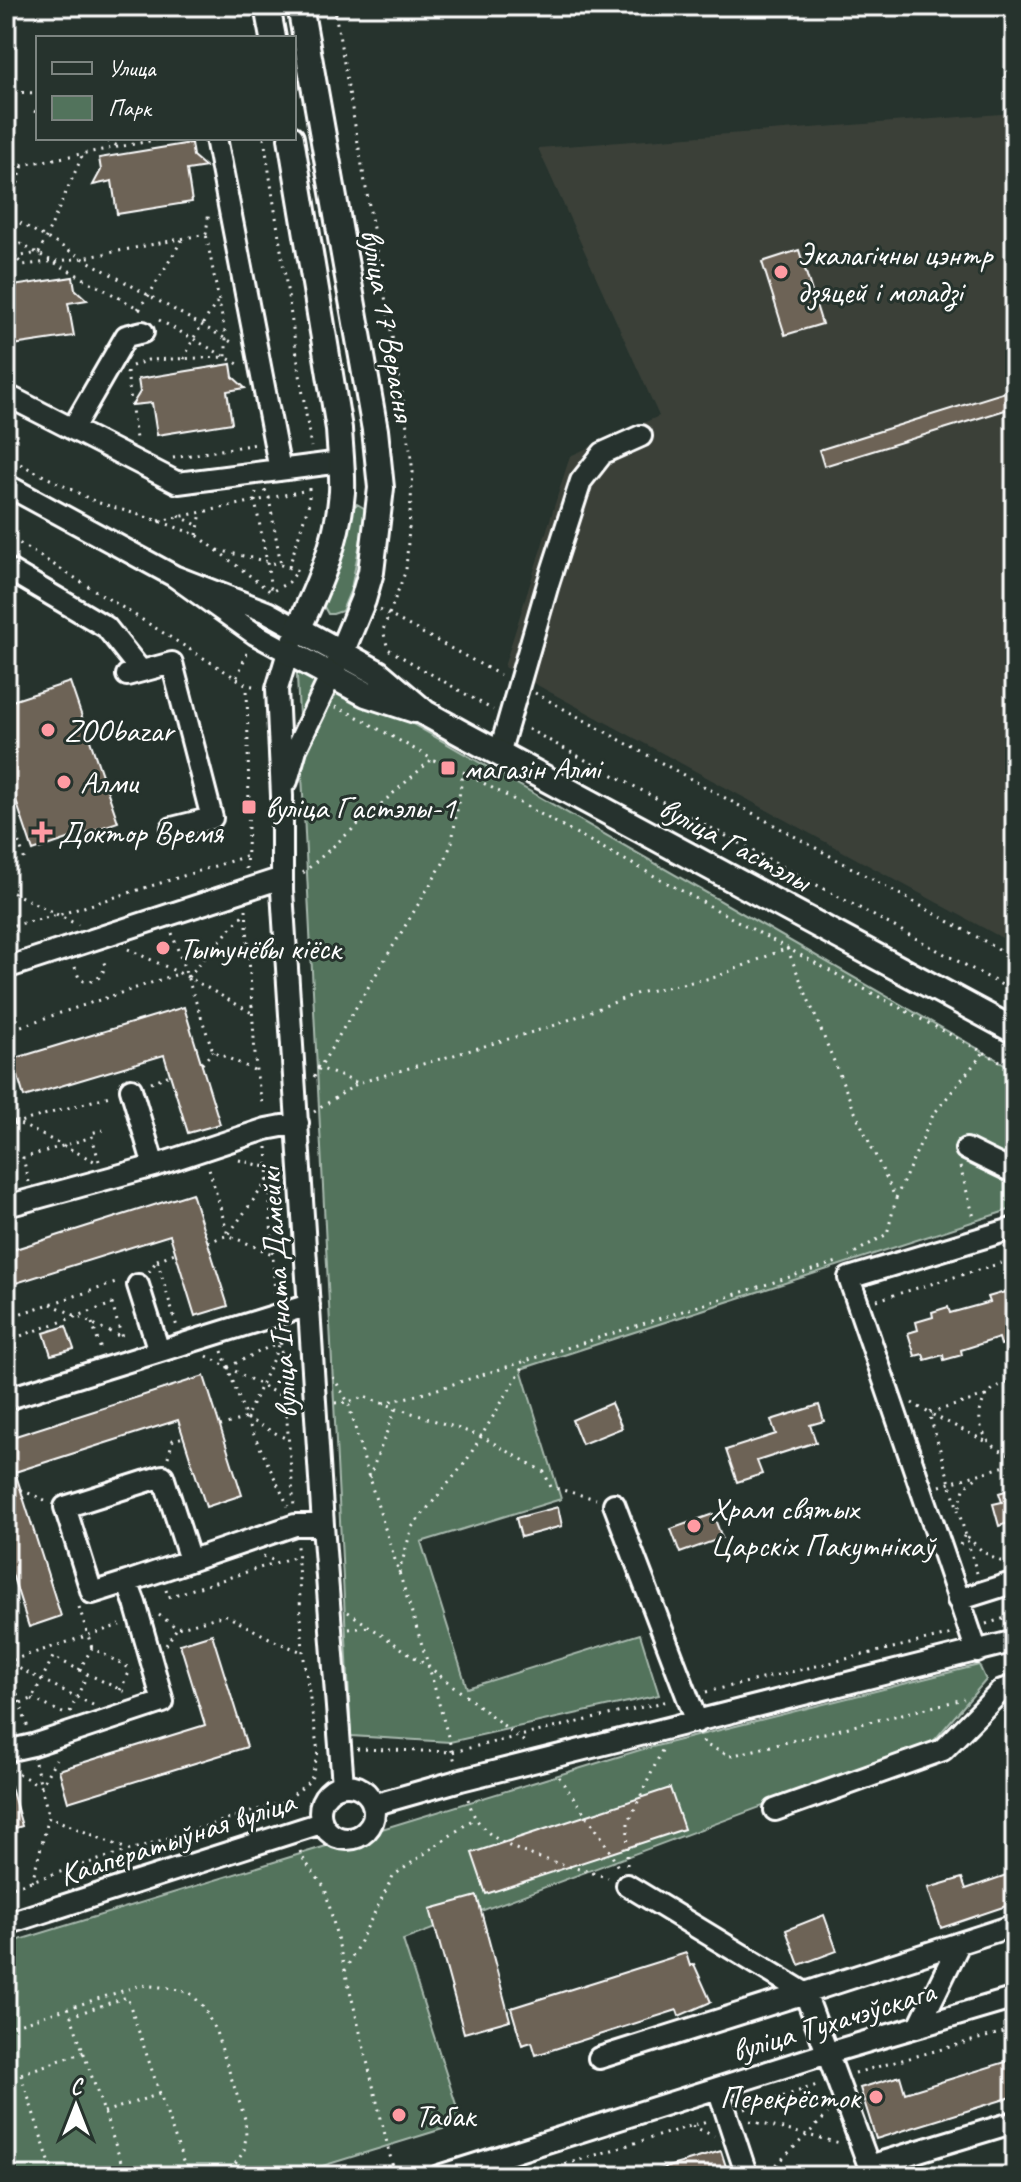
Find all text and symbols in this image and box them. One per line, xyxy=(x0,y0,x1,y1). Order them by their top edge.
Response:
legend xyxy=(36,36,296,140)
text: Улица xyxy=(108,53,157,83)
text: Парк xyxy=(108,93,153,123)
street label: вуліца 17 Верасня xyxy=(351,226,425,426)
place label: Экалагічны цэнтр дзяцей і моладзі xyxy=(797,234,994,312)
marker: Экалагічны цэнтр дзяцей і моладзі xyxy=(772,263,790,281)
place label: ZOObazar xyxy=(64,710,176,751)
marker: ZOObazar xyxy=(39,721,57,739)
place label: магазін Алмі xyxy=(464,748,605,789)
marker: магазін Алмі xyxy=(439,759,457,777)
place label: Алми xyxy=(80,762,140,803)
marker: Алми xyxy=(55,773,73,791)
place label: вуліца Гастэлы-1 xyxy=(265,787,457,828)
street label: вуліца Гастэлы xyxy=(652,787,820,902)
marker: вуліца Гастэлы-1 xyxy=(240,798,258,816)
place label: Доктор Время xyxy=(58,812,225,853)
marker: Доктор Время xyxy=(33,823,51,841)
place label: Тытунёвы кіёск xyxy=(179,928,343,969)
marker: Тытунёвы кіёск xyxy=(154,939,172,957)
street label: вуліца Ігната Дамейкі xyxy=(248,1162,307,1420)
place label: Храм святых Царскіх Пакутнікаў xyxy=(710,1488,937,1566)
marker: Храм святых Царскіх Пакутнікаў xyxy=(685,1517,703,1535)
street label: Кааператыўная вуліца xyxy=(54,1780,302,1895)
street label: вуліца Тухачэўскага xyxy=(726,1970,942,2071)
north arrow xyxy=(36,2066,116,2146)
text: С xyxy=(71,2073,85,2101)
place label: Перекрёсток xyxy=(720,2077,862,2118)
marker: Перекрёсток xyxy=(867,2088,885,2106)
place label: Табак xyxy=(415,2095,477,2136)
marker: Табак xyxy=(390,2106,408,2124)

